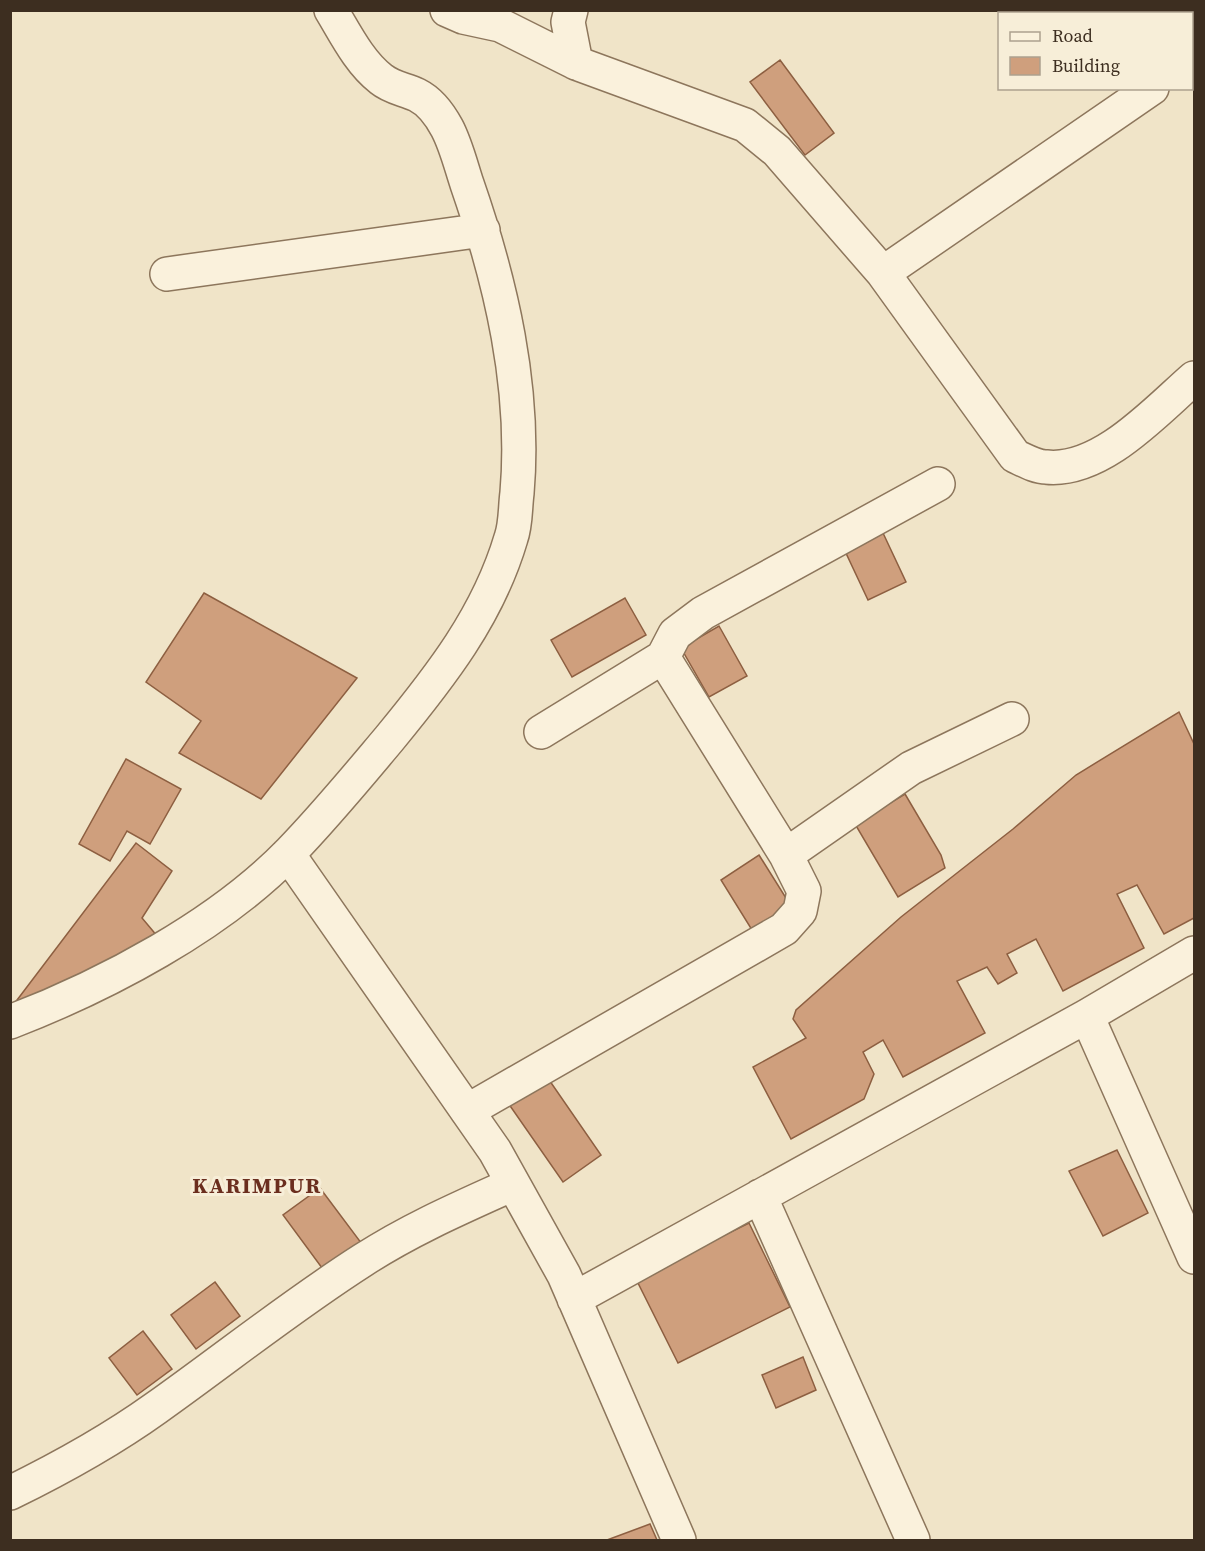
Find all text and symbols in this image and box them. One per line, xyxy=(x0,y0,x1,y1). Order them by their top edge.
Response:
legend xyxy=(998,12,1193,90)
text: Road xyxy=(1052,23,1093,48)
text: Building xyxy=(1052,53,1120,78)
district label: KARIMPUR xyxy=(192,1170,322,1200)

